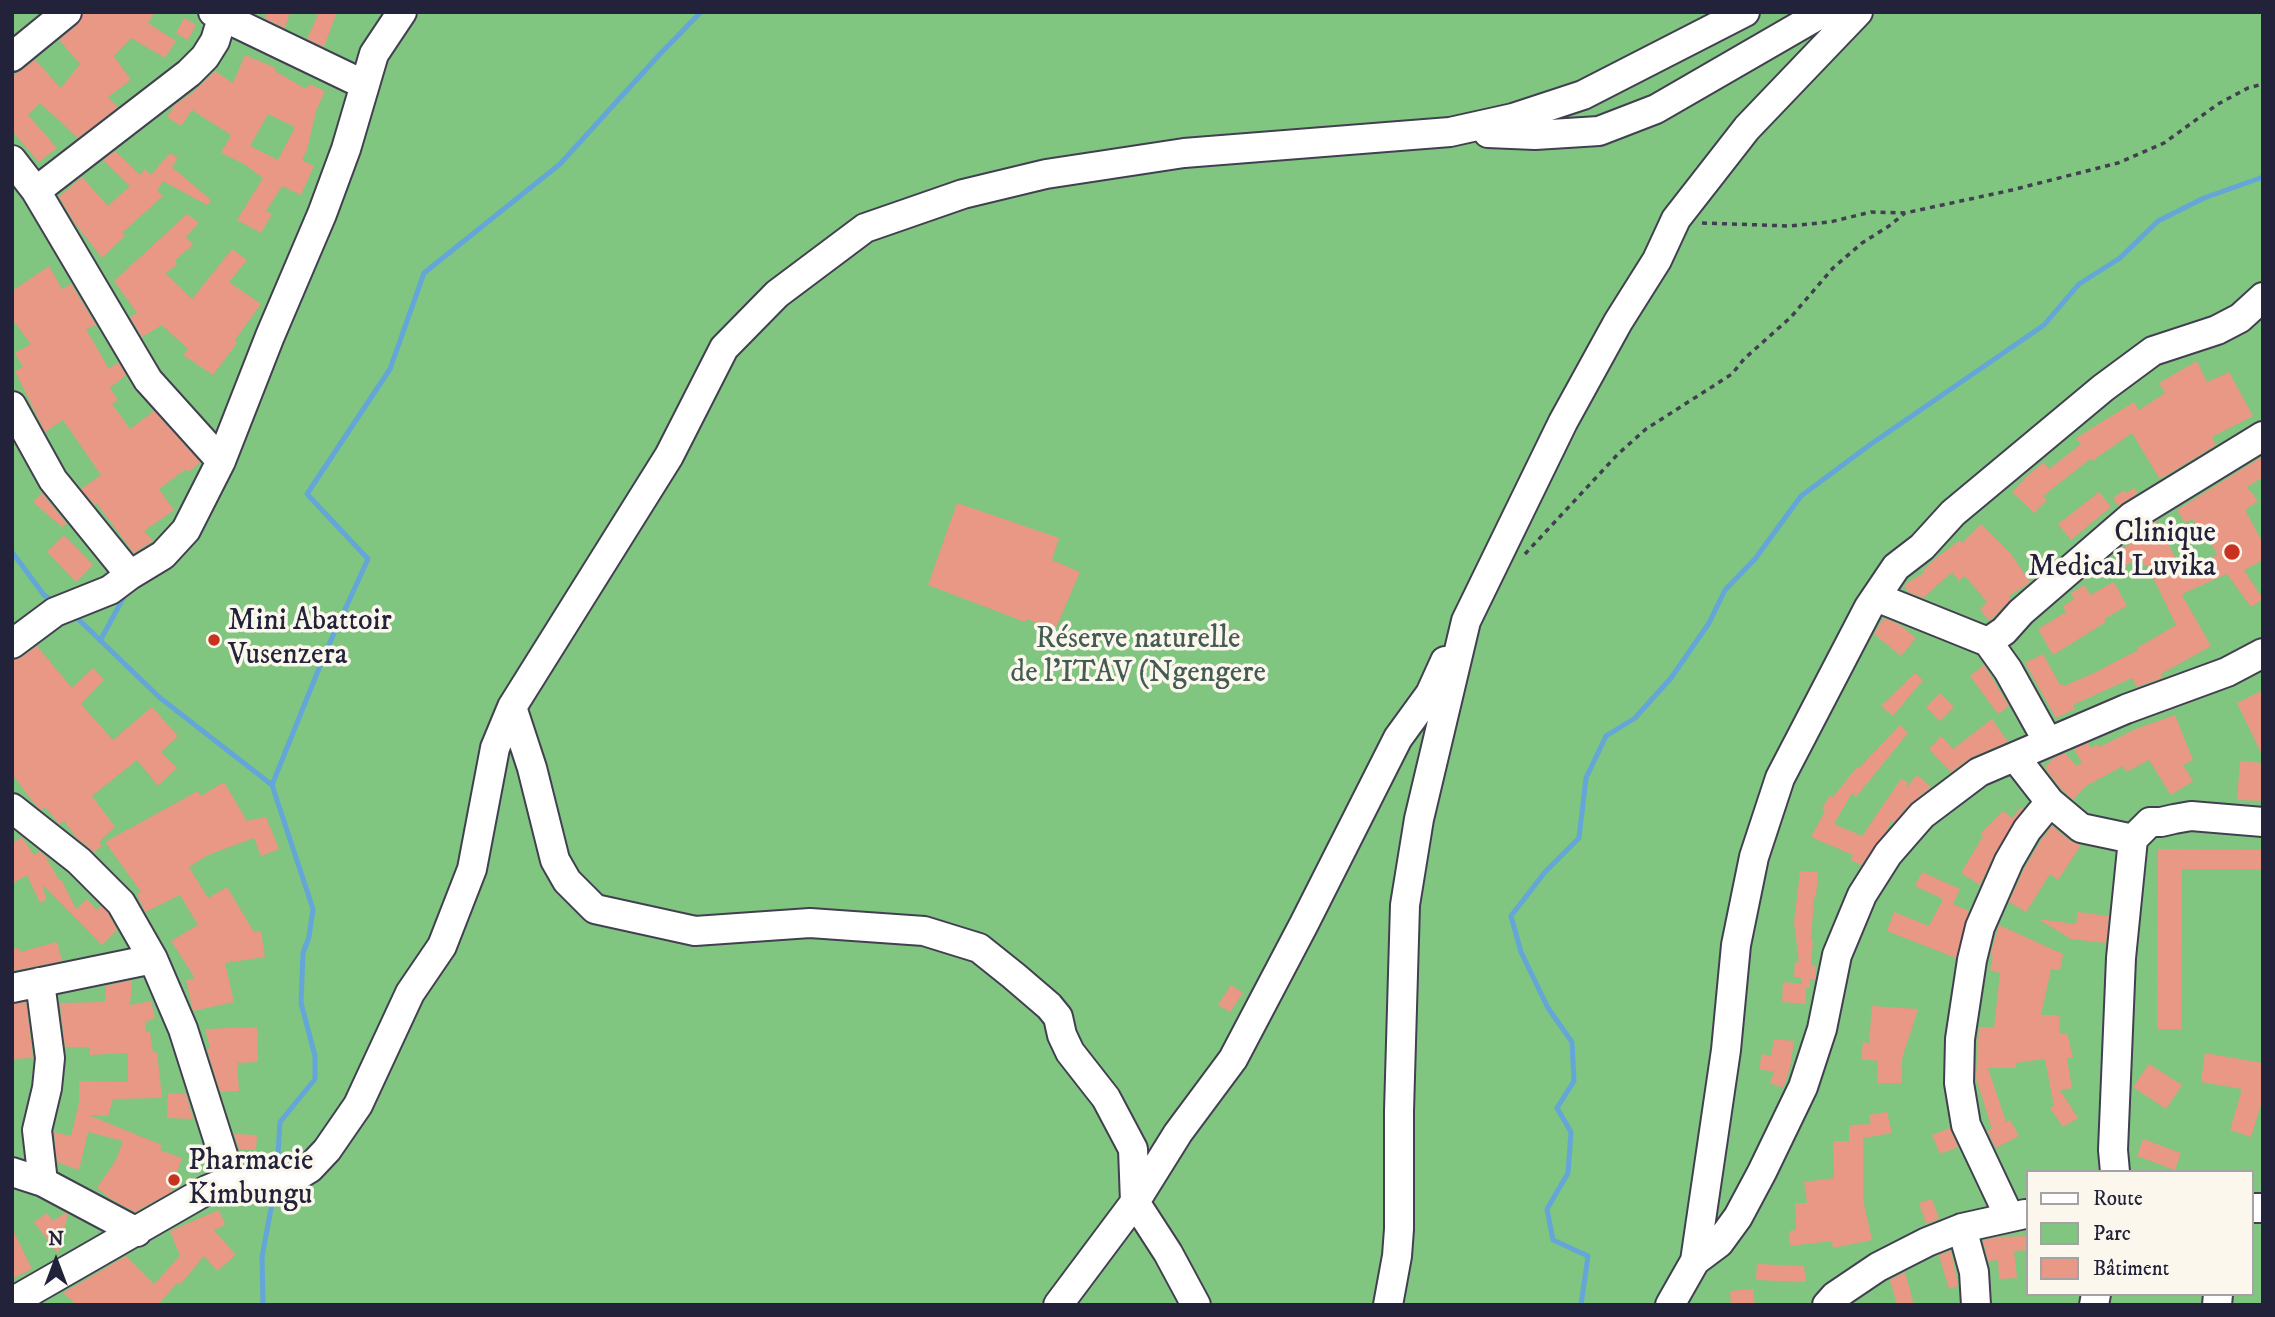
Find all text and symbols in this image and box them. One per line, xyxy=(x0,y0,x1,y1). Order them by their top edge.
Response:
place label: Clinique Medical Luvika xyxy=(2028,517,2216,588)
marker: Clinique Medical Luvika xyxy=(2222,542,2242,562)
place label: Mini Abattoir Vusenzera xyxy=(228,605,392,676)
park label: Réserve naturelle de l'ITAV (Ngengere xyxy=(1010,623,1266,694)
marker: Mini Abattoir Vusenzera xyxy=(206,632,222,648)
place label: Pharmacie Kimbungu xyxy=(188,1145,313,1216)
legend xyxy=(2026,1170,2254,1296)
marker: Pharmacie Kimbungu xyxy=(166,1172,182,1188)
text: Route xyxy=(2093,1186,2143,1212)
text: Parc xyxy=(2093,1221,2131,1247)
north arrow xyxy=(21,1226,91,1296)
text: N xyxy=(48,1228,64,1251)
text: Bâtiment xyxy=(2093,1256,2169,1282)

